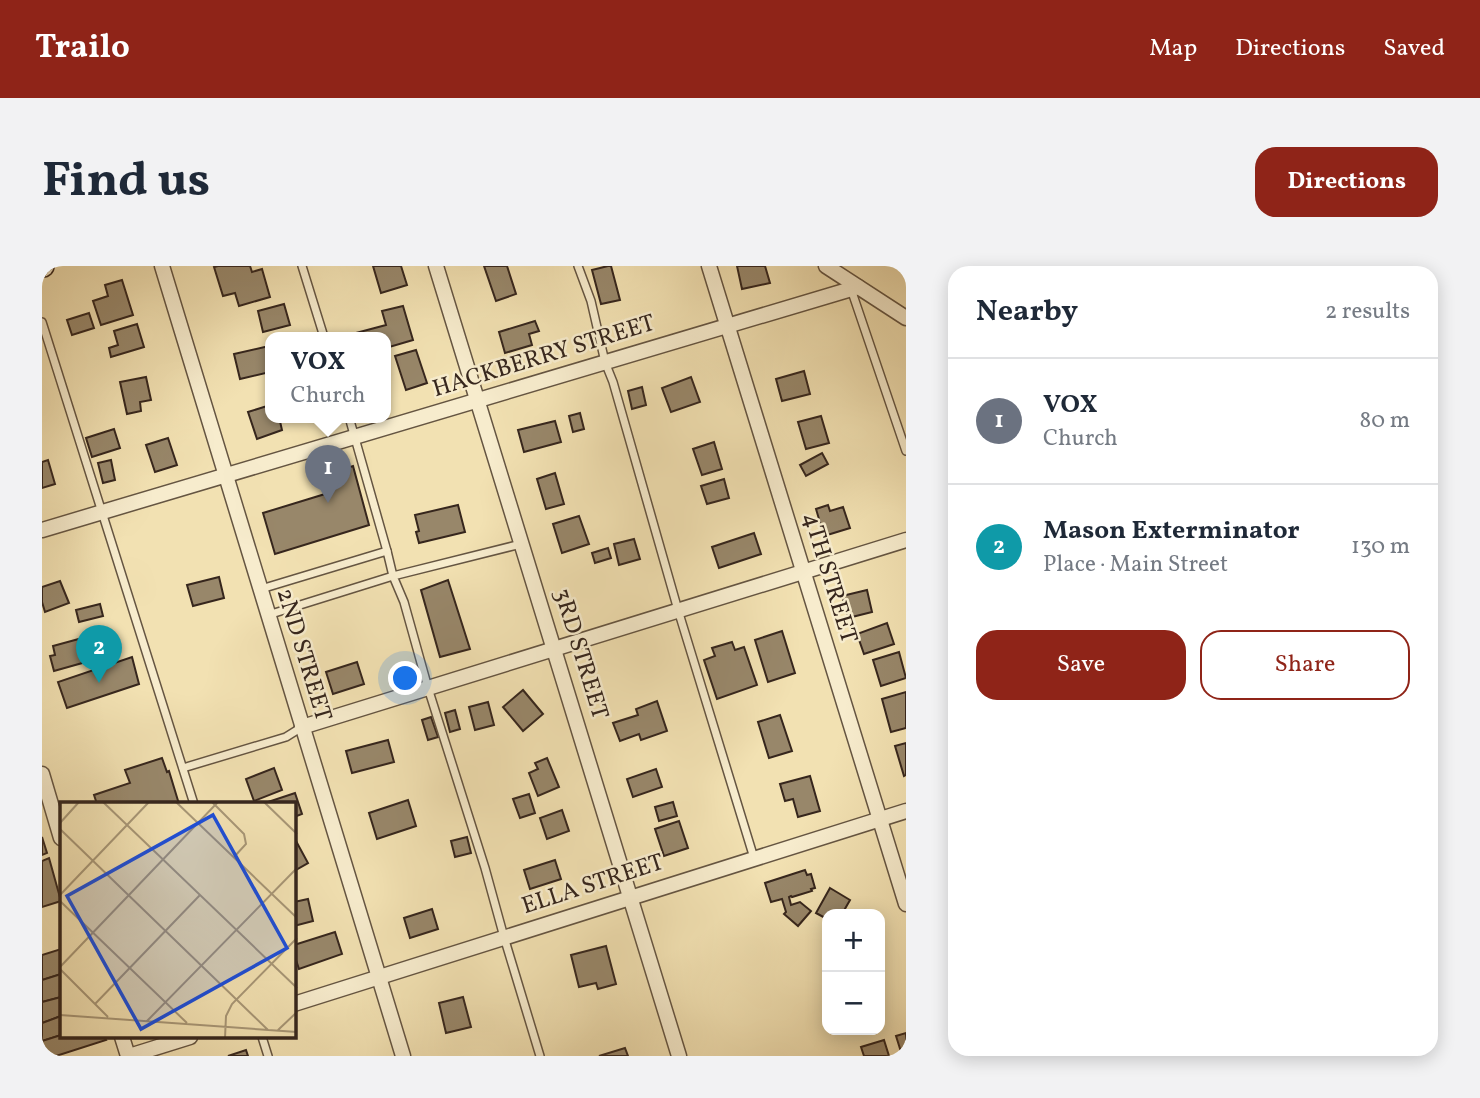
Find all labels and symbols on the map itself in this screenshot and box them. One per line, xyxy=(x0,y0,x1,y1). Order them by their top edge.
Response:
street label: HACKBERRY STREET xyxy=(428,307,660,407)
pin: 1 xyxy=(305,445,351,503)
street label: 4TH STREET xyxy=(793,508,865,648)
street label: 2ND STREET xyxy=(267,584,339,726)
street label: 3RD STREET xyxy=(544,584,616,724)
pin: 2 xyxy=(76,625,122,683)
your location xyxy=(388,661,422,695)
inset map xyxy=(60,802,296,1038)
street label: ELLA STREET xyxy=(518,846,668,924)

